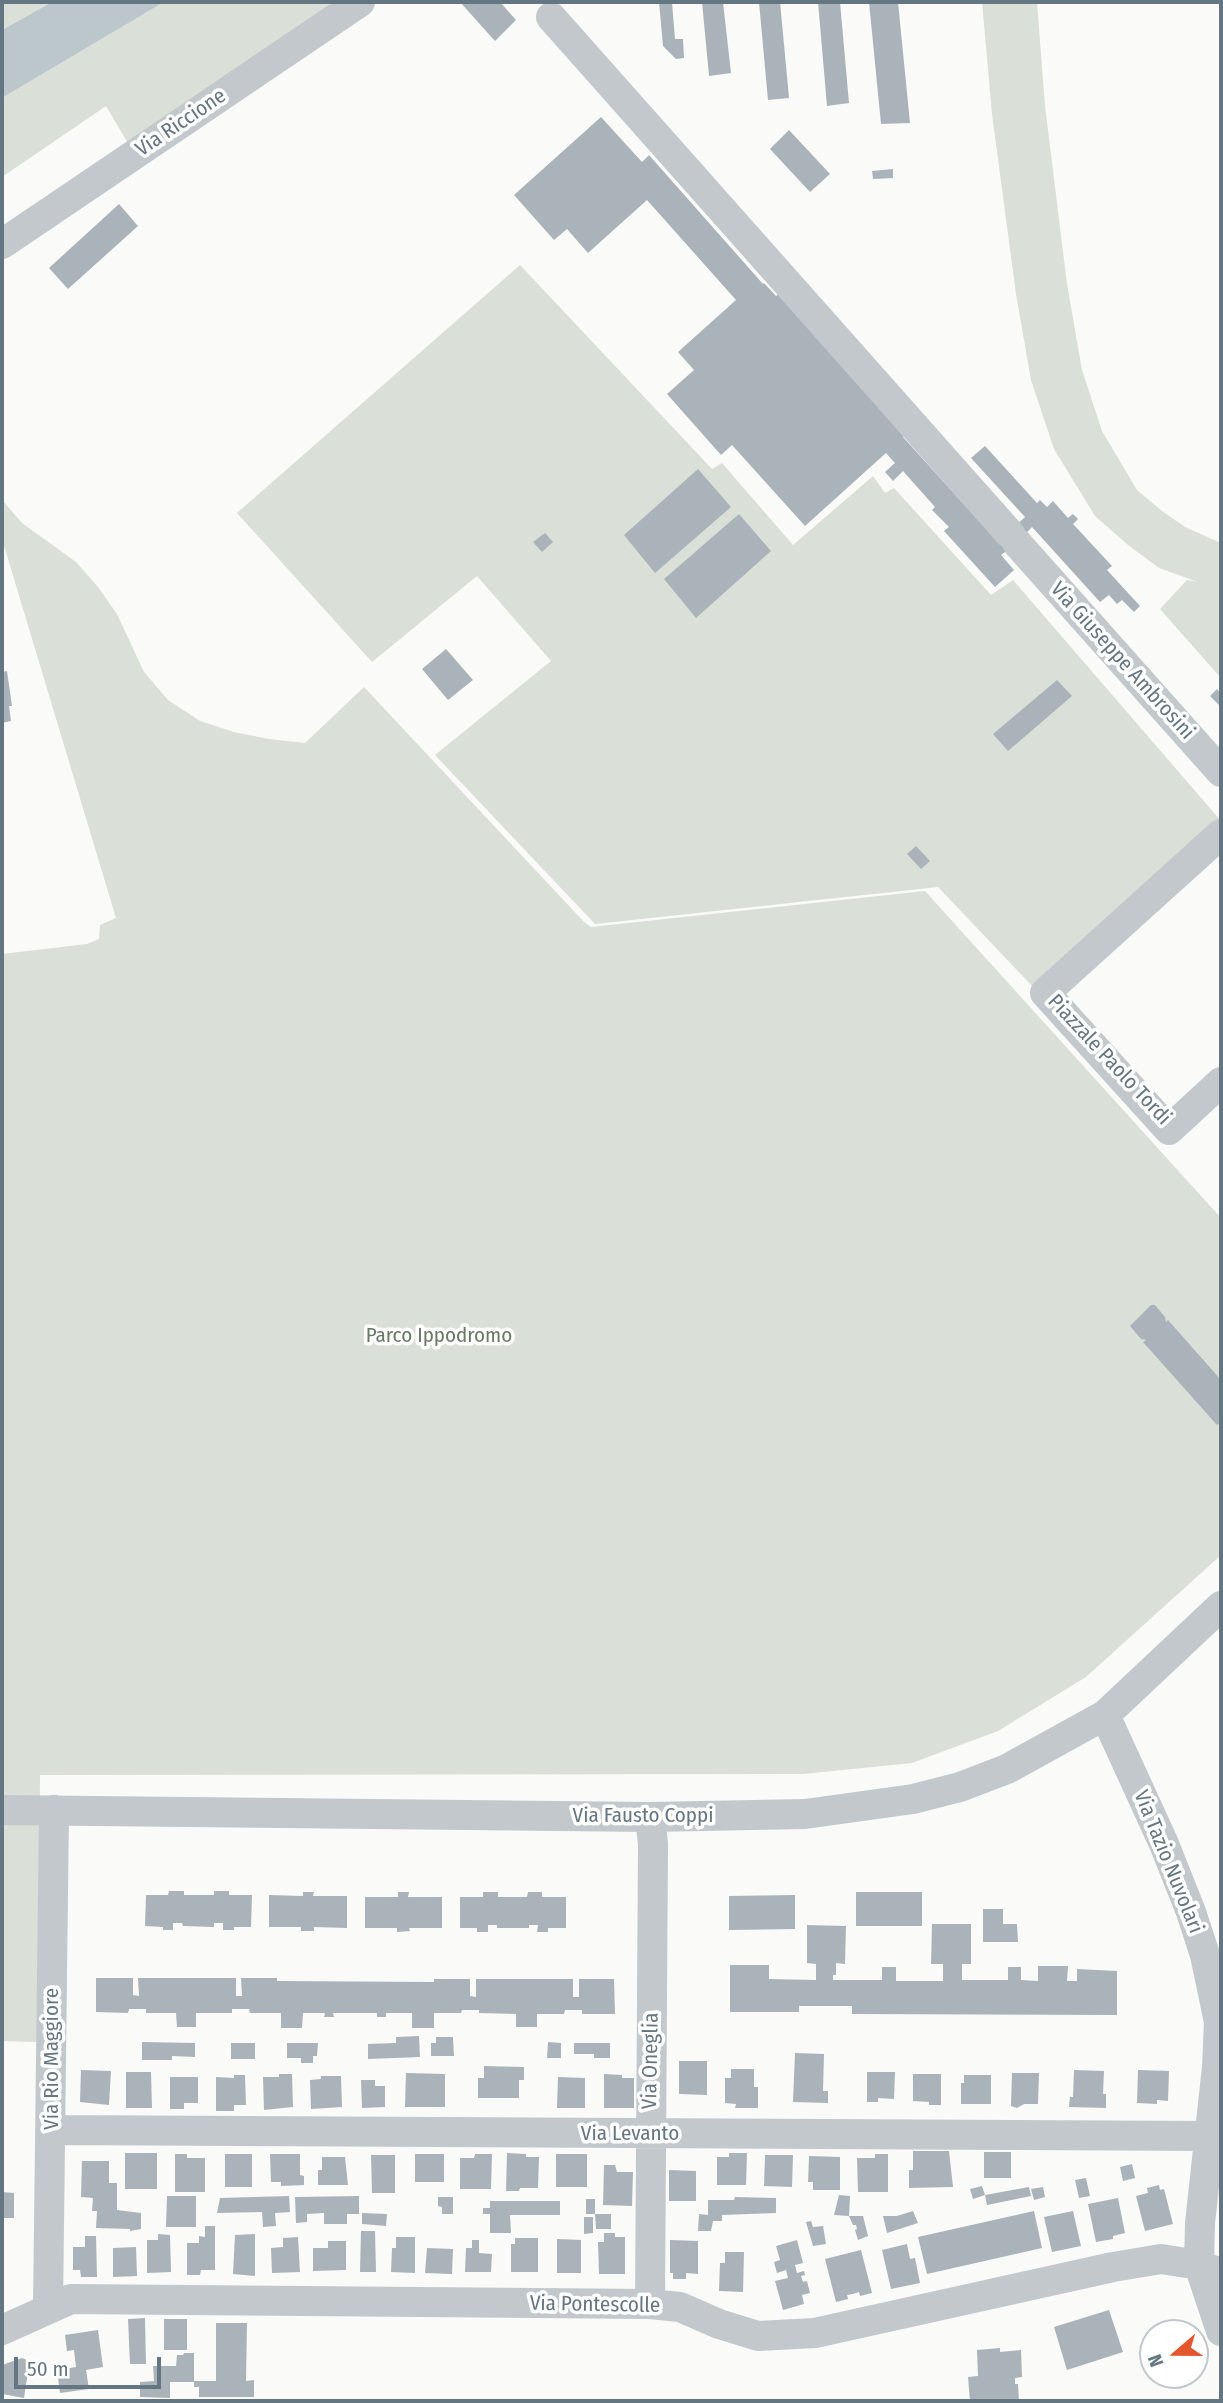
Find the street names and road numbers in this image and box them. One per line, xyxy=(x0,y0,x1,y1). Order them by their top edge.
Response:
street label: Via Riccione xyxy=(131,84,231,162)
street label: Via Giuseppe Ambrosini xyxy=(1045,577,1199,745)
street label: Piazzale Paolo Tordi xyxy=(1042,990,1176,1130)
street label: Via Tazio Nuvolari xyxy=(1128,1787,1208,1937)
street label: Via Fausto Coppi xyxy=(573,1803,713,1829)
street label: Via Rio Maggiore xyxy=(39,1988,65,2130)
street label: Via Oneglia xyxy=(638,2012,664,2110)
street label: Via Levanto xyxy=(581,2121,679,2147)
street label: Via Pontescolle xyxy=(530,2291,660,2319)

